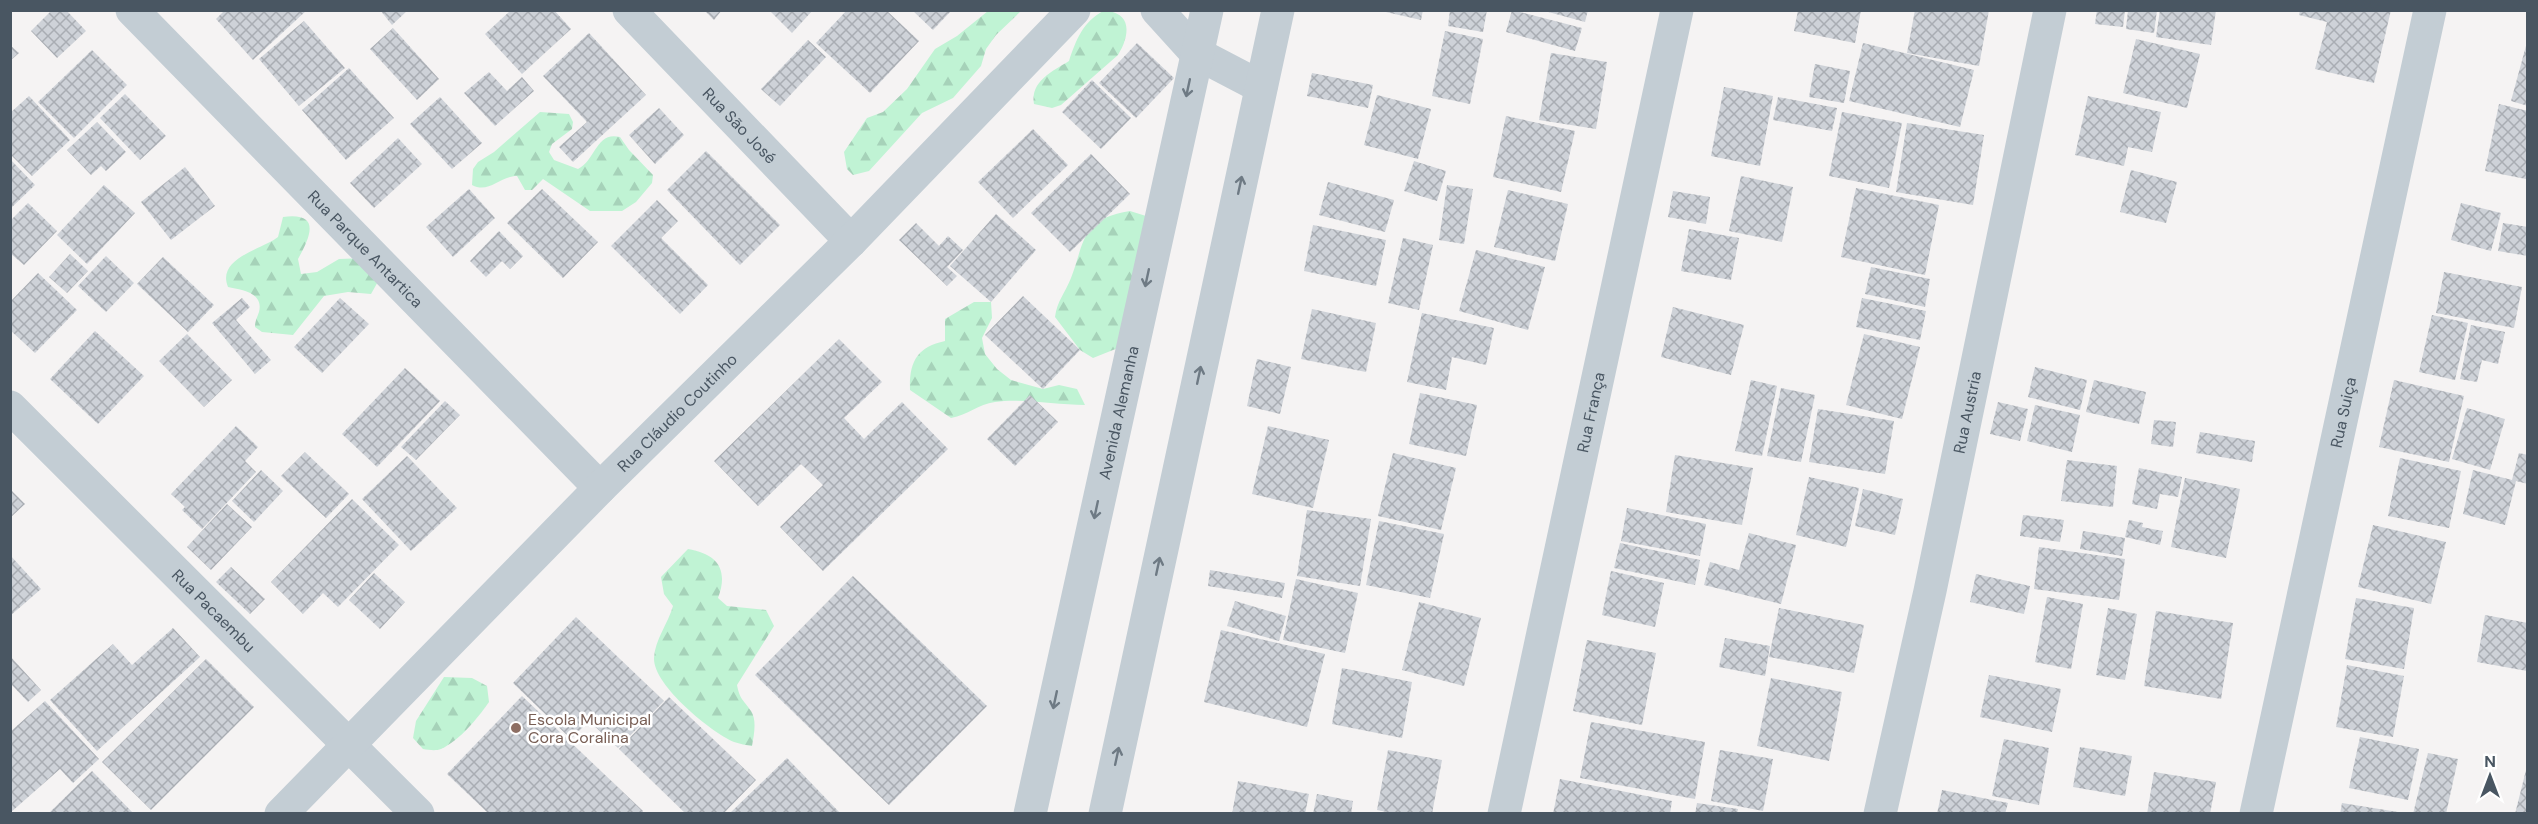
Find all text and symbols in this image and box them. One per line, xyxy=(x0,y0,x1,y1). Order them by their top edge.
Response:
one-way arrow xyxy=(1182,78,1193,97)
street label: Rua São José xyxy=(698,83,781,168)
one-way arrow xyxy=(1235,175,1247,194)
street label: Rua Parque Antartica xyxy=(304,185,428,312)
one-way arrow xyxy=(1140,269,1152,288)
street label: Avenida Alemanha xyxy=(1093,344,1143,481)
street label: Rua Cláudio Coutinho xyxy=(612,349,741,476)
one-way arrow xyxy=(1194,366,1205,385)
street label: Rua Austria xyxy=(1948,369,1986,455)
street label: Rua França xyxy=(1572,370,1609,454)
street label: Rua Suiça xyxy=(2325,375,2361,450)
one-way arrow xyxy=(1090,500,1101,519)
one-way arrow xyxy=(1153,556,1164,576)
street label: Rua Pacaembu xyxy=(168,564,260,657)
one-way arrow xyxy=(1048,691,1060,710)
place label: Escola Municipal Cora Coralina xyxy=(528,709,651,748)
marker: Escola Municipal Cora Coralina xyxy=(509,721,523,735)
north arrow xyxy=(2460,746,2520,806)
one-way arrow xyxy=(1112,747,1123,767)
text: N xyxy=(2484,751,2496,772)

